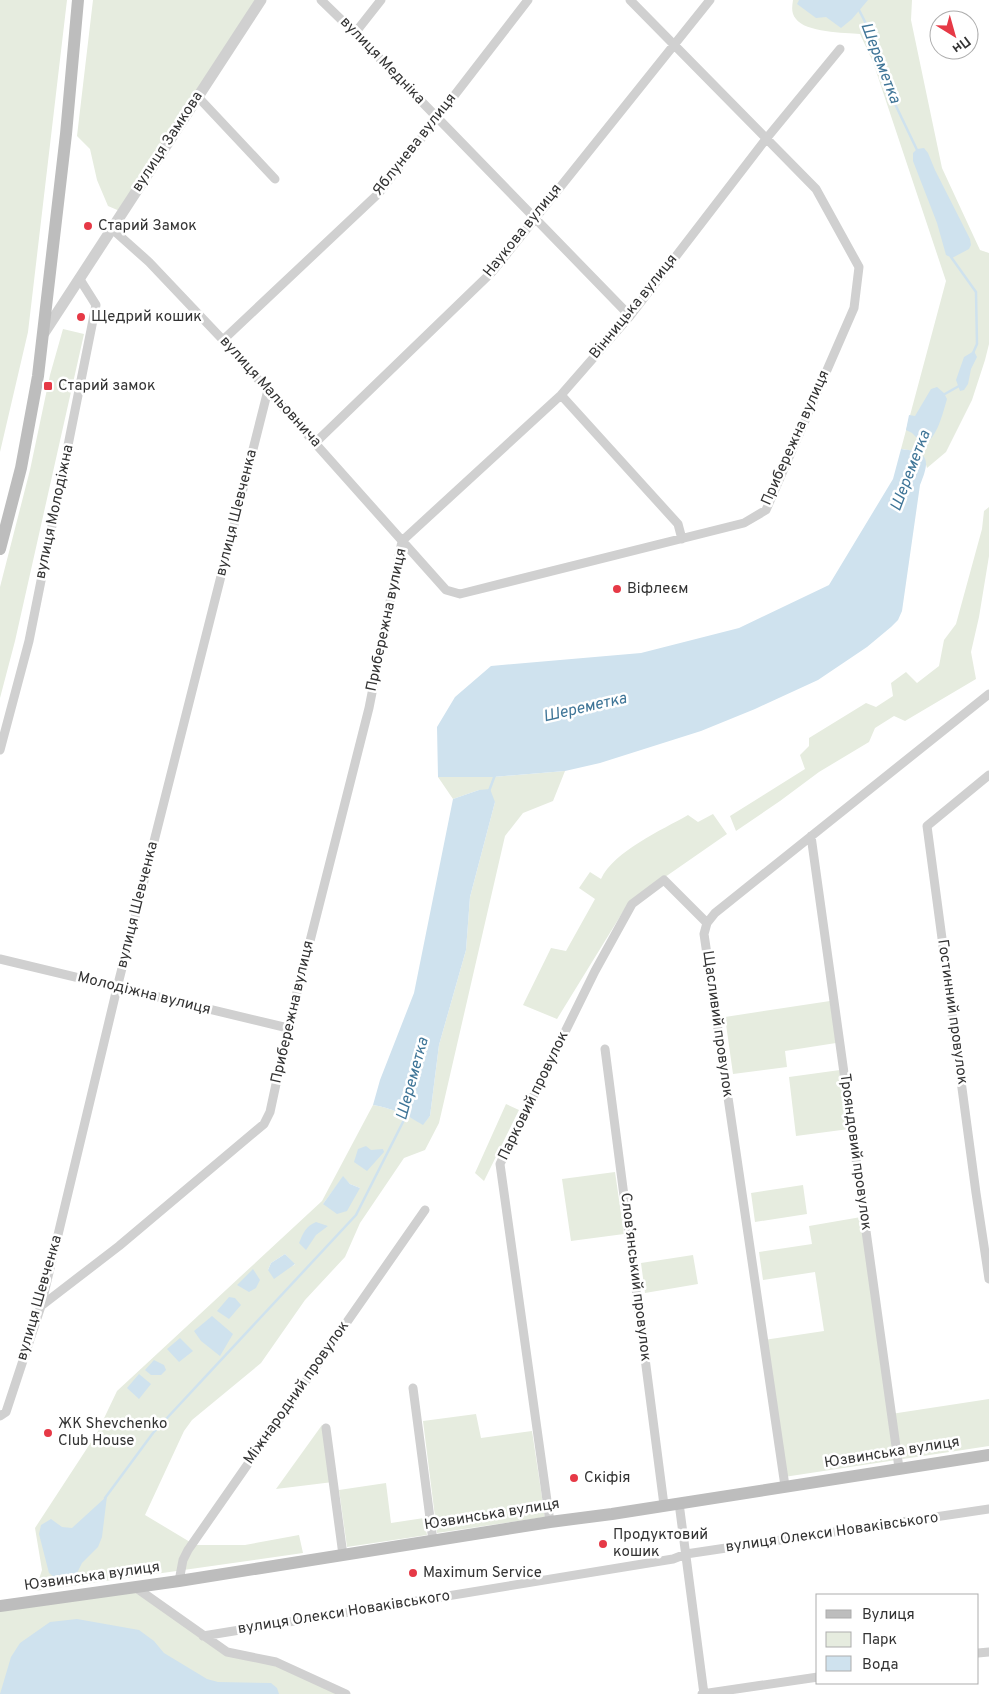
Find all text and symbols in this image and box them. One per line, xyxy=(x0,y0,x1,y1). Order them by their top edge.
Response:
north arrow xyxy=(929,10,979,60)
street label: вулиця Медніка xyxy=(335,13,429,109)
water label: Шереметка xyxy=(855,20,905,107)
text: Пн xyxy=(948,32,974,57)
street label: вулиця Замкова xyxy=(128,88,208,196)
street label: Яблунева вулиця xyxy=(369,90,461,200)
street label: Наукова вулиця xyxy=(480,181,566,281)
place label: Старий Замок xyxy=(98,217,197,236)
marker: Старий Замок xyxy=(82,220,94,232)
street label: Вінницька вулиця xyxy=(586,251,682,363)
place label: Щедрий кошик xyxy=(91,308,202,327)
marker: Щедрий кошик xyxy=(75,311,87,323)
street label: вулиця Мальовнича xyxy=(215,332,325,452)
street label: Прибережна вулиця xyxy=(758,367,834,509)
place label: Старий замок xyxy=(58,377,156,396)
marker: Старий замок xyxy=(42,380,54,392)
water label: Шереметка xyxy=(886,427,936,514)
street label: вулиця Молодіжна xyxy=(31,443,79,581)
street label: вулиця Шевченка xyxy=(212,448,262,578)
street label: Прибережна вулиця xyxy=(363,547,411,693)
place label: Віфлеєм xyxy=(627,580,688,599)
marker: Віфлеєм xyxy=(611,583,623,595)
water label: Шереметка xyxy=(541,689,629,727)
street label: вулиця Шевченка xyxy=(113,840,163,970)
street label: Гостинний провулок xyxy=(932,938,972,1086)
street label: Прибережна вулиця xyxy=(267,939,319,1085)
street label: Щасливий провулок xyxy=(697,949,737,1099)
street label: Молодіжна вулиця xyxy=(75,968,213,1020)
street label: Парковий провулок xyxy=(495,1028,573,1164)
water label: Шереметка xyxy=(392,1035,434,1123)
street label: Трояндовий провулок xyxy=(835,1072,875,1232)
street label: Словʼянський провулок xyxy=(615,1192,655,1362)
street label: вулиця Шевченка xyxy=(13,1233,67,1363)
street label: Міжнародний провулок xyxy=(240,1318,354,1468)
place label: ЖК Shevchenko Club House xyxy=(58,1415,167,1451)
marker: ЖК Shevchenko Club House xyxy=(42,1427,54,1439)
street label: Юзвинська вулиця xyxy=(823,1433,961,1473)
place label: Скіфія xyxy=(584,1469,630,1488)
marker: Скіфія xyxy=(568,1472,580,1484)
street label: Юзвинська вулиця xyxy=(423,1495,561,1535)
street label: вулиця Олекси Новаківського xyxy=(724,1509,940,1557)
place label: Продуктовий кошик xyxy=(613,1526,708,1562)
marker: Продуктовий кошик xyxy=(597,1538,609,1550)
street label: Юзвинська вулиця xyxy=(23,1558,161,1596)
place label: Maximum Service xyxy=(423,1564,542,1583)
marker: Maximum Service xyxy=(407,1567,419,1579)
street label: вулиця Олекси Новаківського xyxy=(236,1587,452,1639)
legend xyxy=(816,1594,979,1684)
text: Вулиця xyxy=(862,1606,915,1625)
text: Парк xyxy=(862,1631,897,1650)
text: Вода xyxy=(862,1656,898,1675)

